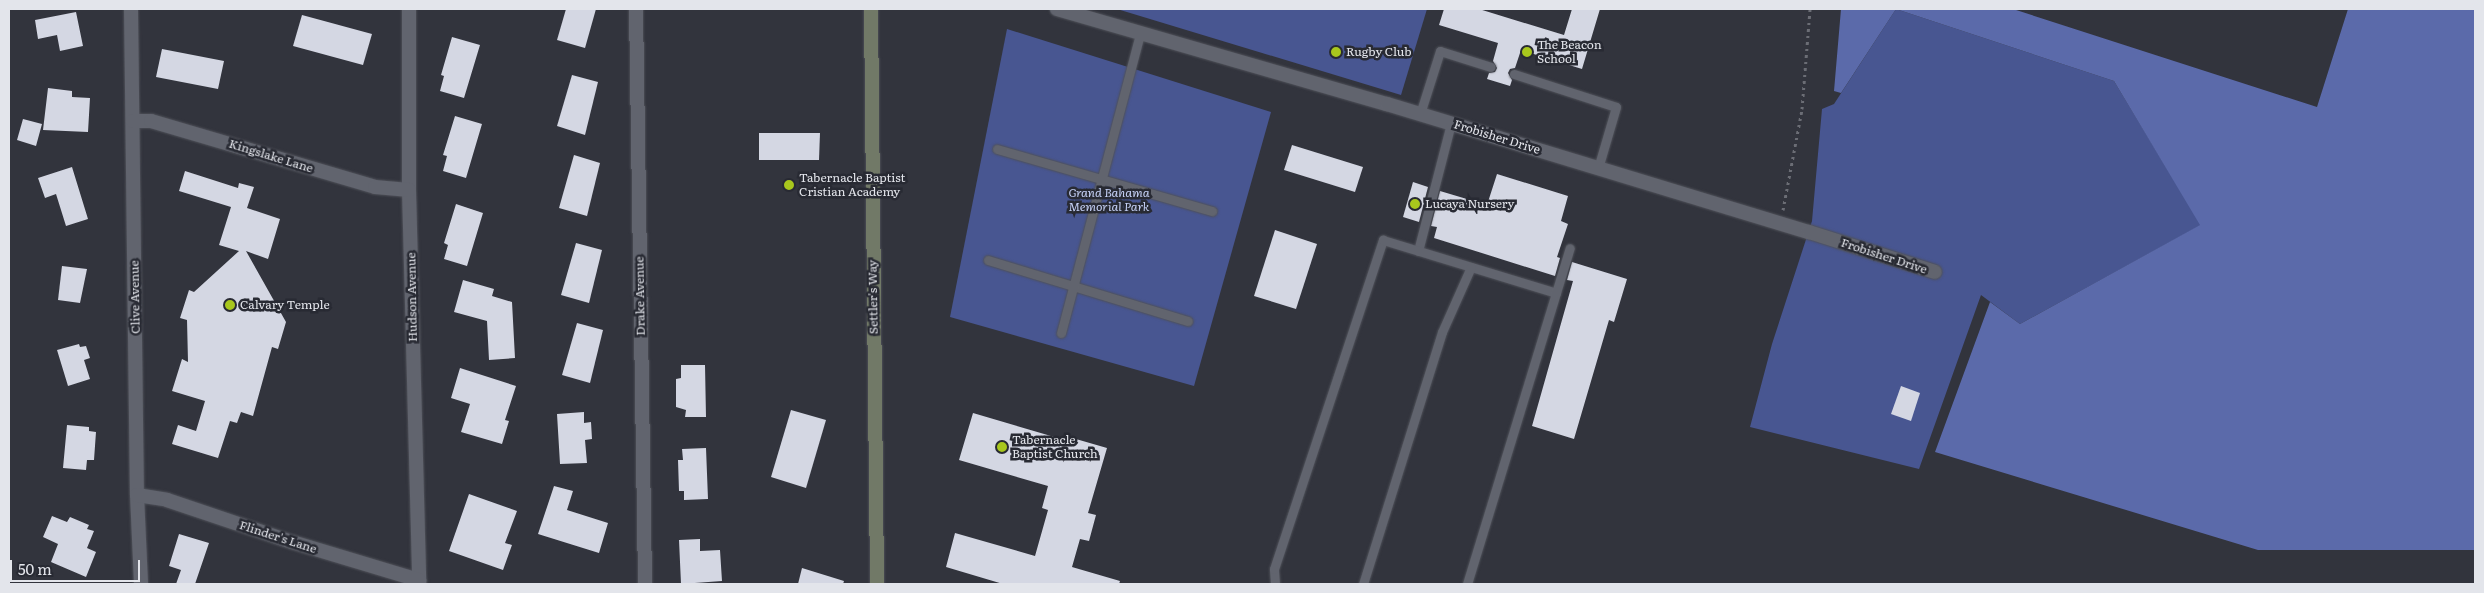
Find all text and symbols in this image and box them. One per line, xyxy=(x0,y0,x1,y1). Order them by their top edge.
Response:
place label: The Beacon School xyxy=(1537,38,1602,66)
place label: Rugby Club xyxy=(1346,45,1411,59)
marker: Rugby Club xyxy=(1330,46,1342,58)
marker: The Beacon School xyxy=(1521,46,1533,58)
street label: Frobisher Drive xyxy=(1452,117,1542,157)
street label: Kingslake Lane xyxy=(227,136,315,176)
place label: Tabernacle Baptist Cristian Academy xyxy=(799,171,905,199)
marker: Tabernacle Baptist Cristian Academy xyxy=(783,179,795,191)
park label: Grand Bahama Memorial Park xyxy=(1068,186,1150,214)
place label: Lucaya Nursery xyxy=(1425,197,1514,211)
marker: Lucaya Nursery xyxy=(1409,198,1421,210)
street label: Frobisher Drive xyxy=(1839,235,1929,277)
street label: Hudson Avenue xyxy=(404,252,420,342)
street label: Drake Avenue xyxy=(632,256,648,336)
street label: Clive Avenue xyxy=(127,260,143,334)
street label: Settler's Way xyxy=(865,260,881,334)
place label: Calvary Temple xyxy=(240,298,330,312)
marker: Calvary Temple xyxy=(224,299,236,311)
place label: Tabernacle Baptist Church xyxy=(1012,433,1098,461)
marker: Tabernacle Baptist Church xyxy=(996,441,1008,453)
street label: Flinder's Lane xyxy=(238,518,318,556)
scale bar xyxy=(12,550,142,582)
text: 50 m xyxy=(18,557,52,580)

